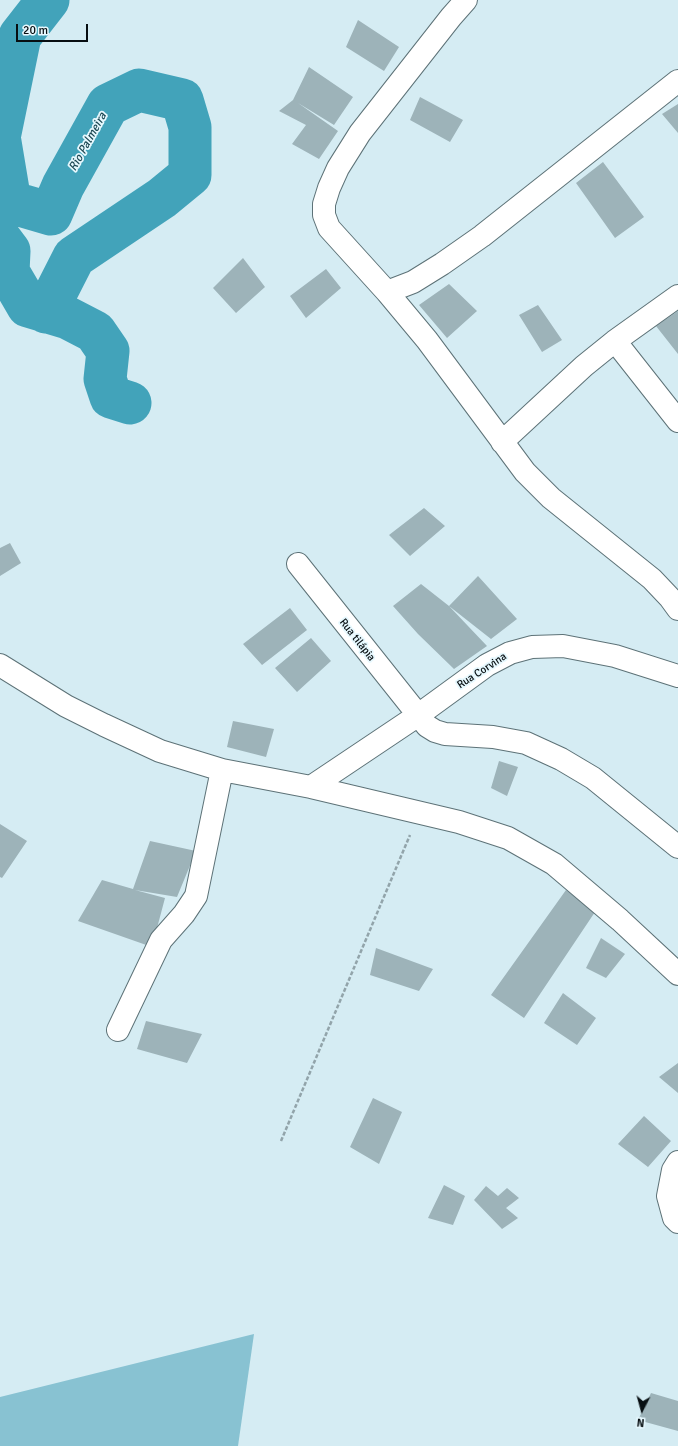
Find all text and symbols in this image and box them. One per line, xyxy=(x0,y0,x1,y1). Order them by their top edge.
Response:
scale bar xyxy=(18,16,90,42)
text: 20 m xyxy=(23,23,48,38)
water label: Rio Palmeira xyxy=(66,110,110,174)
street label: Rua tilápia xyxy=(336,616,378,664)
street label: Rua Corvina xyxy=(455,650,509,692)
north arrow xyxy=(622,1390,662,1430)
text: N xyxy=(636,1416,645,1429)

